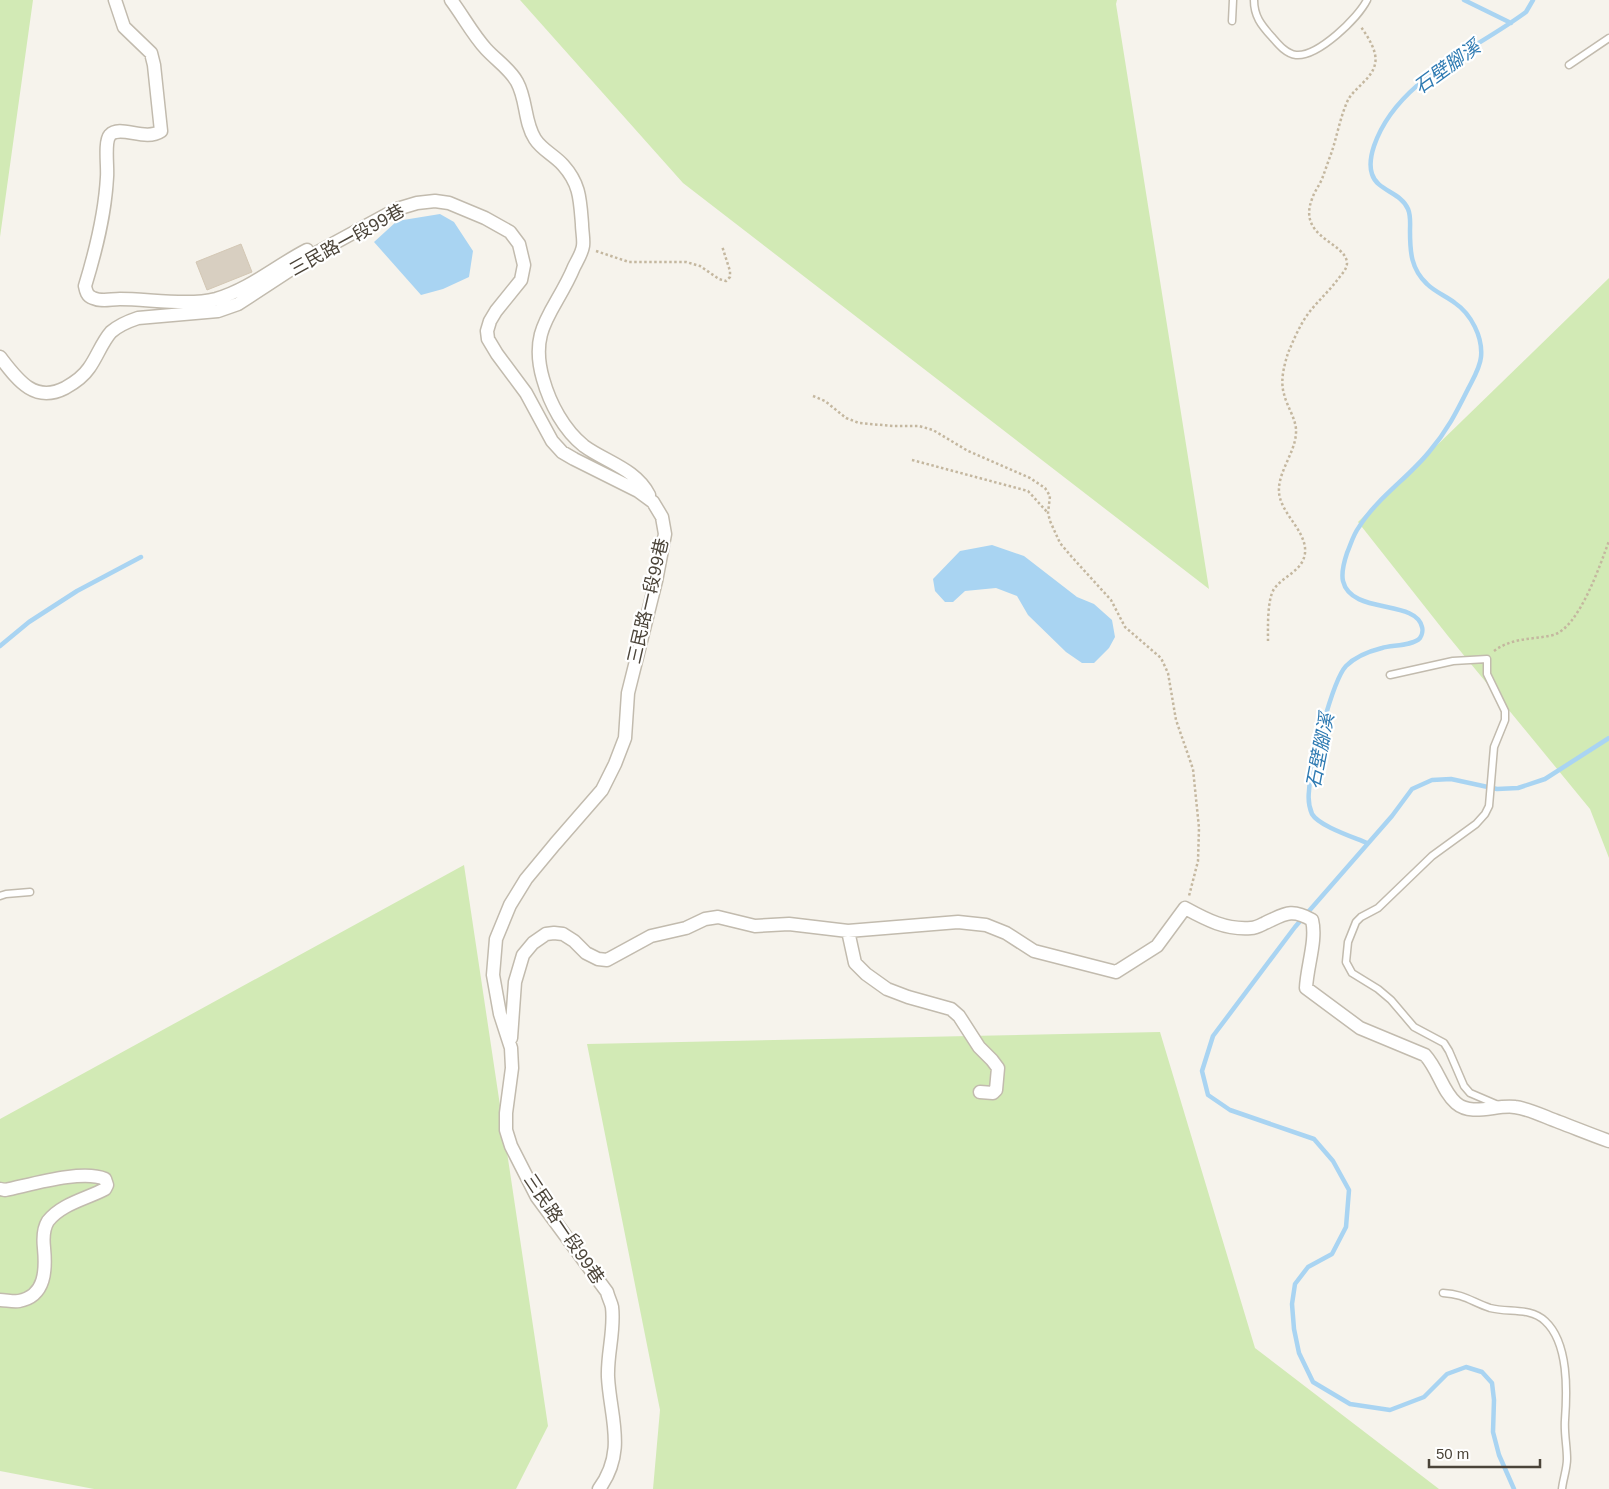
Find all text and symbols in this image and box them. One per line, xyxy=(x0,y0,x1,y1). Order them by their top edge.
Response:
water label: 石壁腳溪 xyxy=(1410,34,1486,98)
street label: 三民路一段99巷 xyxy=(286,200,408,280)
street label: 三民路一段99巷 xyxy=(624,536,672,666)
water label: 石壁腳溪 xyxy=(1302,709,1338,790)
street label: 三民路一段99巷 xyxy=(520,1170,608,1288)
scale bar xyxy=(1429,1436,1540,1468)
text: 50 m xyxy=(1436,1445,1469,1462)

